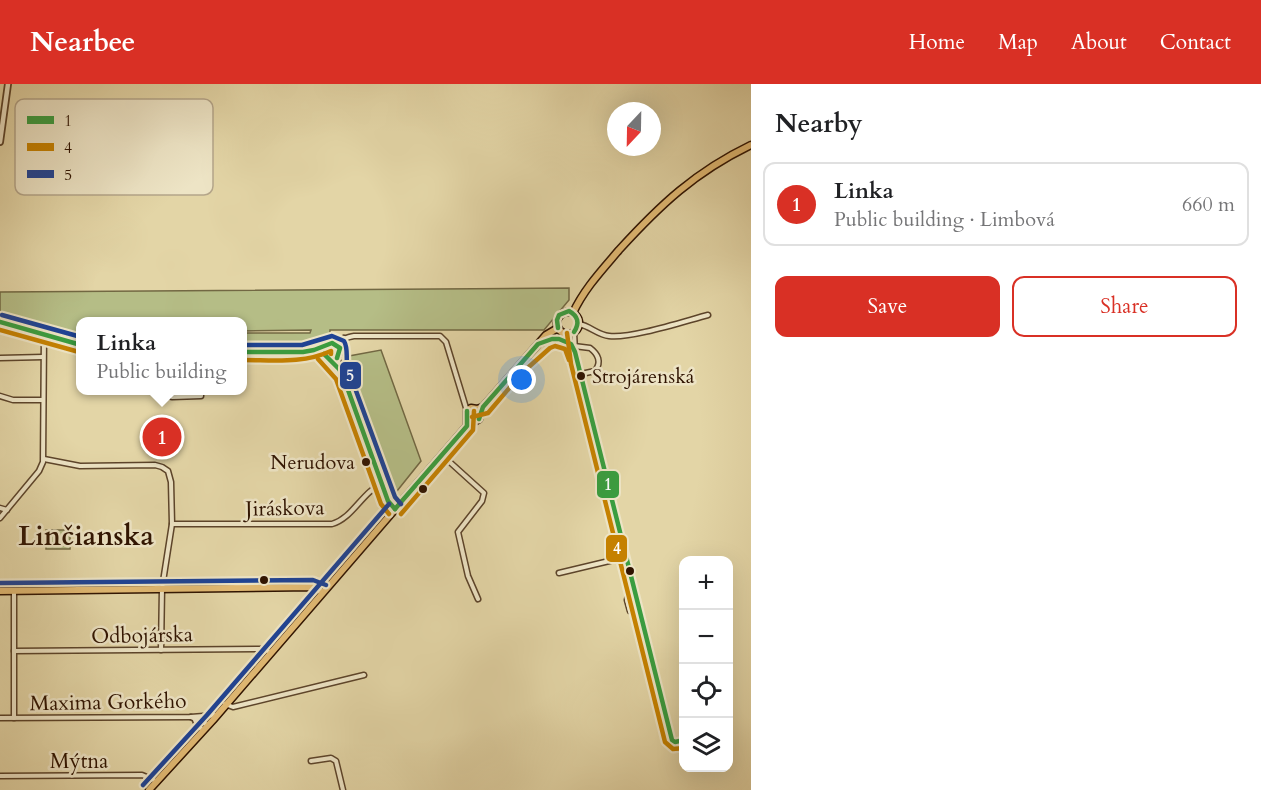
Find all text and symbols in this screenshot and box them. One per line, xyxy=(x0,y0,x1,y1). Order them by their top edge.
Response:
text: Nearbee xyxy=(30,23,135,61)
text: Home xyxy=(909,28,965,57)
text: Map xyxy=(998,28,1038,57)
text: About xyxy=(1071,28,1127,57)
text: Contact xyxy=(1160,28,1231,57)
legend xyxy=(15,99,213,195)
north arrow xyxy=(607,102,661,156)
text: Nearby xyxy=(775,106,863,141)
text: 1 xyxy=(64,110,72,132)
text: 4 xyxy=(64,137,72,159)
text: 5 xyxy=(64,164,72,186)
text: Linka xyxy=(834,176,894,206)
text: 1 xyxy=(791,191,802,218)
text: 660 m xyxy=(1182,191,1235,218)
text: Public building · Limbová xyxy=(834,206,1055,233)
button: Save xyxy=(775,276,1000,337)
button: Share xyxy=(1012,276,1237,337)
popup xyxy=(76,317,247,395)
text: Linka xyxy=(96,328,156,358)
text: Public building xyxy=(96,358,227,385)
line badge: 5 xyxy=(339,361,362,390)
place label: Strojárenská xyxy=(592,363,695,390)
text: 5 xyxy=(346,365,354,387)
your location xyxy=(507,365,536,394)
marker: Strojárenská xyxy=(575,370,587,382)
pin: 1 xyxy=(142,414,182,460)
place label: Nerudova xyxy=(270,449,355,476)
marker: Nerudova xyxy=(360,456,372,468)
line badge: 1 xyxy=(596,470,620,499)
text: 1 xyxy=(604,474,612,496)
unlabelled marker xyxy=(417,483,429,495)
street label: Jiráskova xyxy=(242,493,325,524)
district label: Linčianska xyxy=(18,518,154,555)
line badge: 4 xyxy=(605,534,628,563)
text: 4 xyxy=(613,538,621,560)
map controls xyxy=(679,556,733,772)
button: + xyxy=(679,556,733,610)
unlabelled marker xyxy=(624,565,636,577)
unlabelled marker xyxy=(258,574,270,586)
button: − xyxy=(679,610,733,664)
street label: Odbojárska xyxy=(91,620,193,651)
button: locate xyxy=(679,664,733,718)
street label: Maxima Gorkého xyxy=(29,687,187,718)
button: layers xyxy=(679,718,733,772)
street label: Mýtna xyxy=(50,747,108,776)

